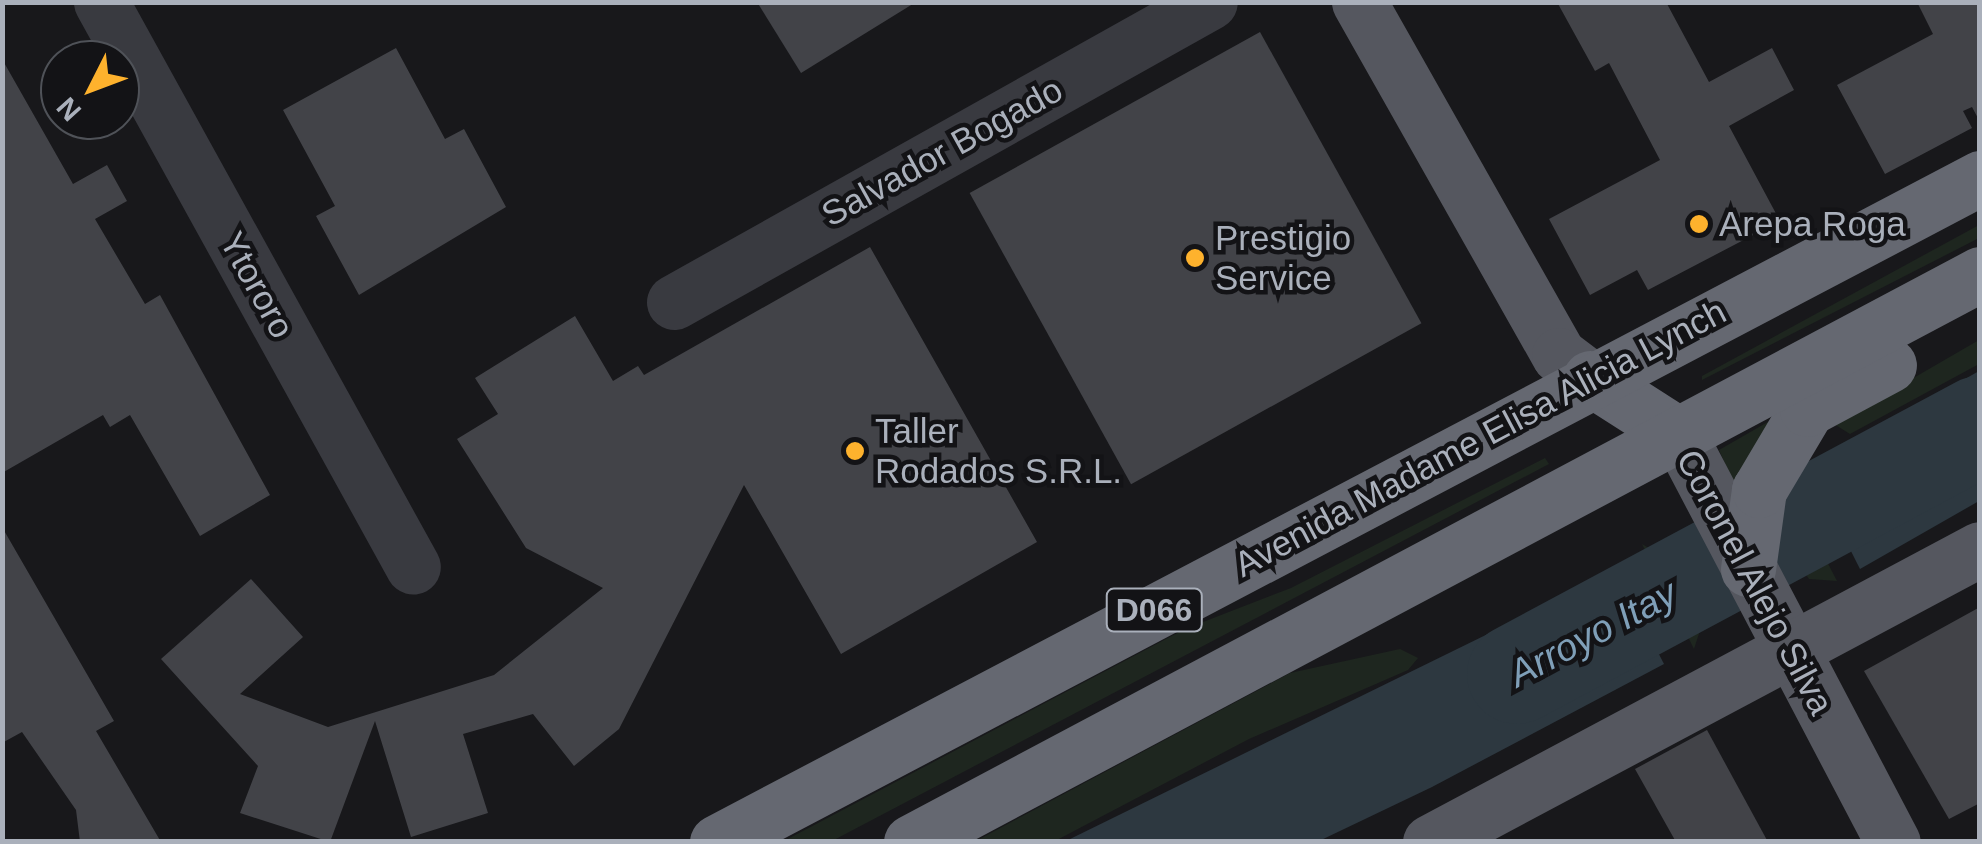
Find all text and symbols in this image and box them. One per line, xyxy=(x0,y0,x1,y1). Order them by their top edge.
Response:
north arrow xyxy=(40,40,140,140)
street label: Salvador Bogado xyxy=(814,69,1070,235)
text: N xyxy=(51,91,87,127)
place label: Arepa Roga xyxy=(1719,203,1906,245)
marker: Arepa Roga xyxy=(1688,213,1710,235)
place label: Prestigio Service xyxy=(1215,217,1351,299)
street label: Ytororo xyxy=(211,225,303,345)
marker: Prestigio Service xyxy=(1184,247,1206,269)
street label: Avenida Madame Elisa Alicia Lynch xyxy=(1226,290,1734,586)
place label: Taller Rodados S.R.L. xyxy=(875,410,1122,492)
marker: Taller Rodados S.R.L. xyxy=(844,440,866,462)
street label: Coronel Alejo Silva xyxy=(1667,442,1843,722)
water label: Arroyo Itay xyxy=(1501,571,1685,697)
road number: D066 xyxy=(1104,583,1204,637)

